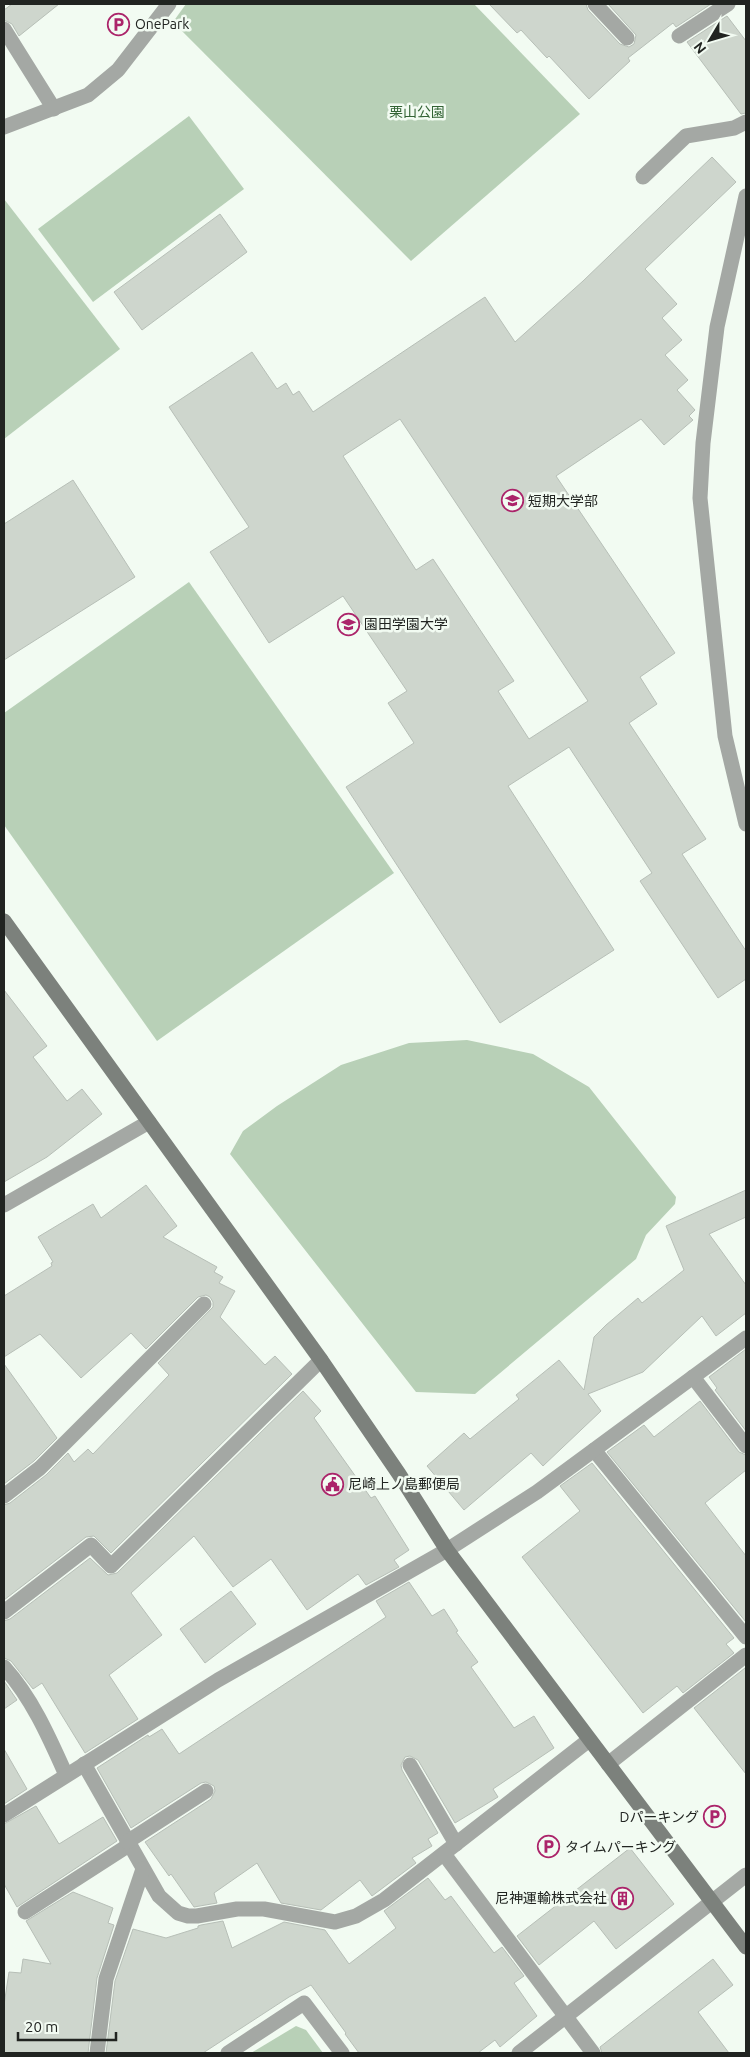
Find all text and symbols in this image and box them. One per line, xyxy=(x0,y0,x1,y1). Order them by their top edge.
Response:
parking icon: OnePark xyxy=(107,12,131,36)
north arrow xyxy=(685,15,735,65)
place label: OnePark xyxy=(135,16,189,32)
text: N xyxy=(690,39,709,57)
park label: 栗山公園 xyxy=(389,104,445,120)
school or university icon: 短期大学部 xyxy=(500,489,524,513)
place label: 短期大学部 xyxy=(528,493,598,509)
school or university icon: 園田学園大学 xyxy=(336,612,360,636)
place label: 園田学園大学 xyxy=(364,616,448,632)
public building icon: 尼崎上ノ島郵便局 xyxy=(320,1472,344,1496)
place label: 尼崎上ノ島郵便局 xyxy=(348,1476,460,1492)
parking icon: Dパーキング xyxy=(703,1805,727,1829)
place label: Dパーキング xyxy=(620,1809,699,1825)
parking icon: タイムパーキング xyxy=(537,1835,561,1859)
place label: タイムパーキング xyxy=(565,1839,676,1855)
building icon: 尼神運輸株式会社 xyxy=(611,1886,635,1910)
place label: 尼神運輸株式会社 xyxy=(495,1890,607,1906)
scale bar xyxy=(18,2010,115,2042)
text: 20 m xyxy=(25,2018,58,2035)

